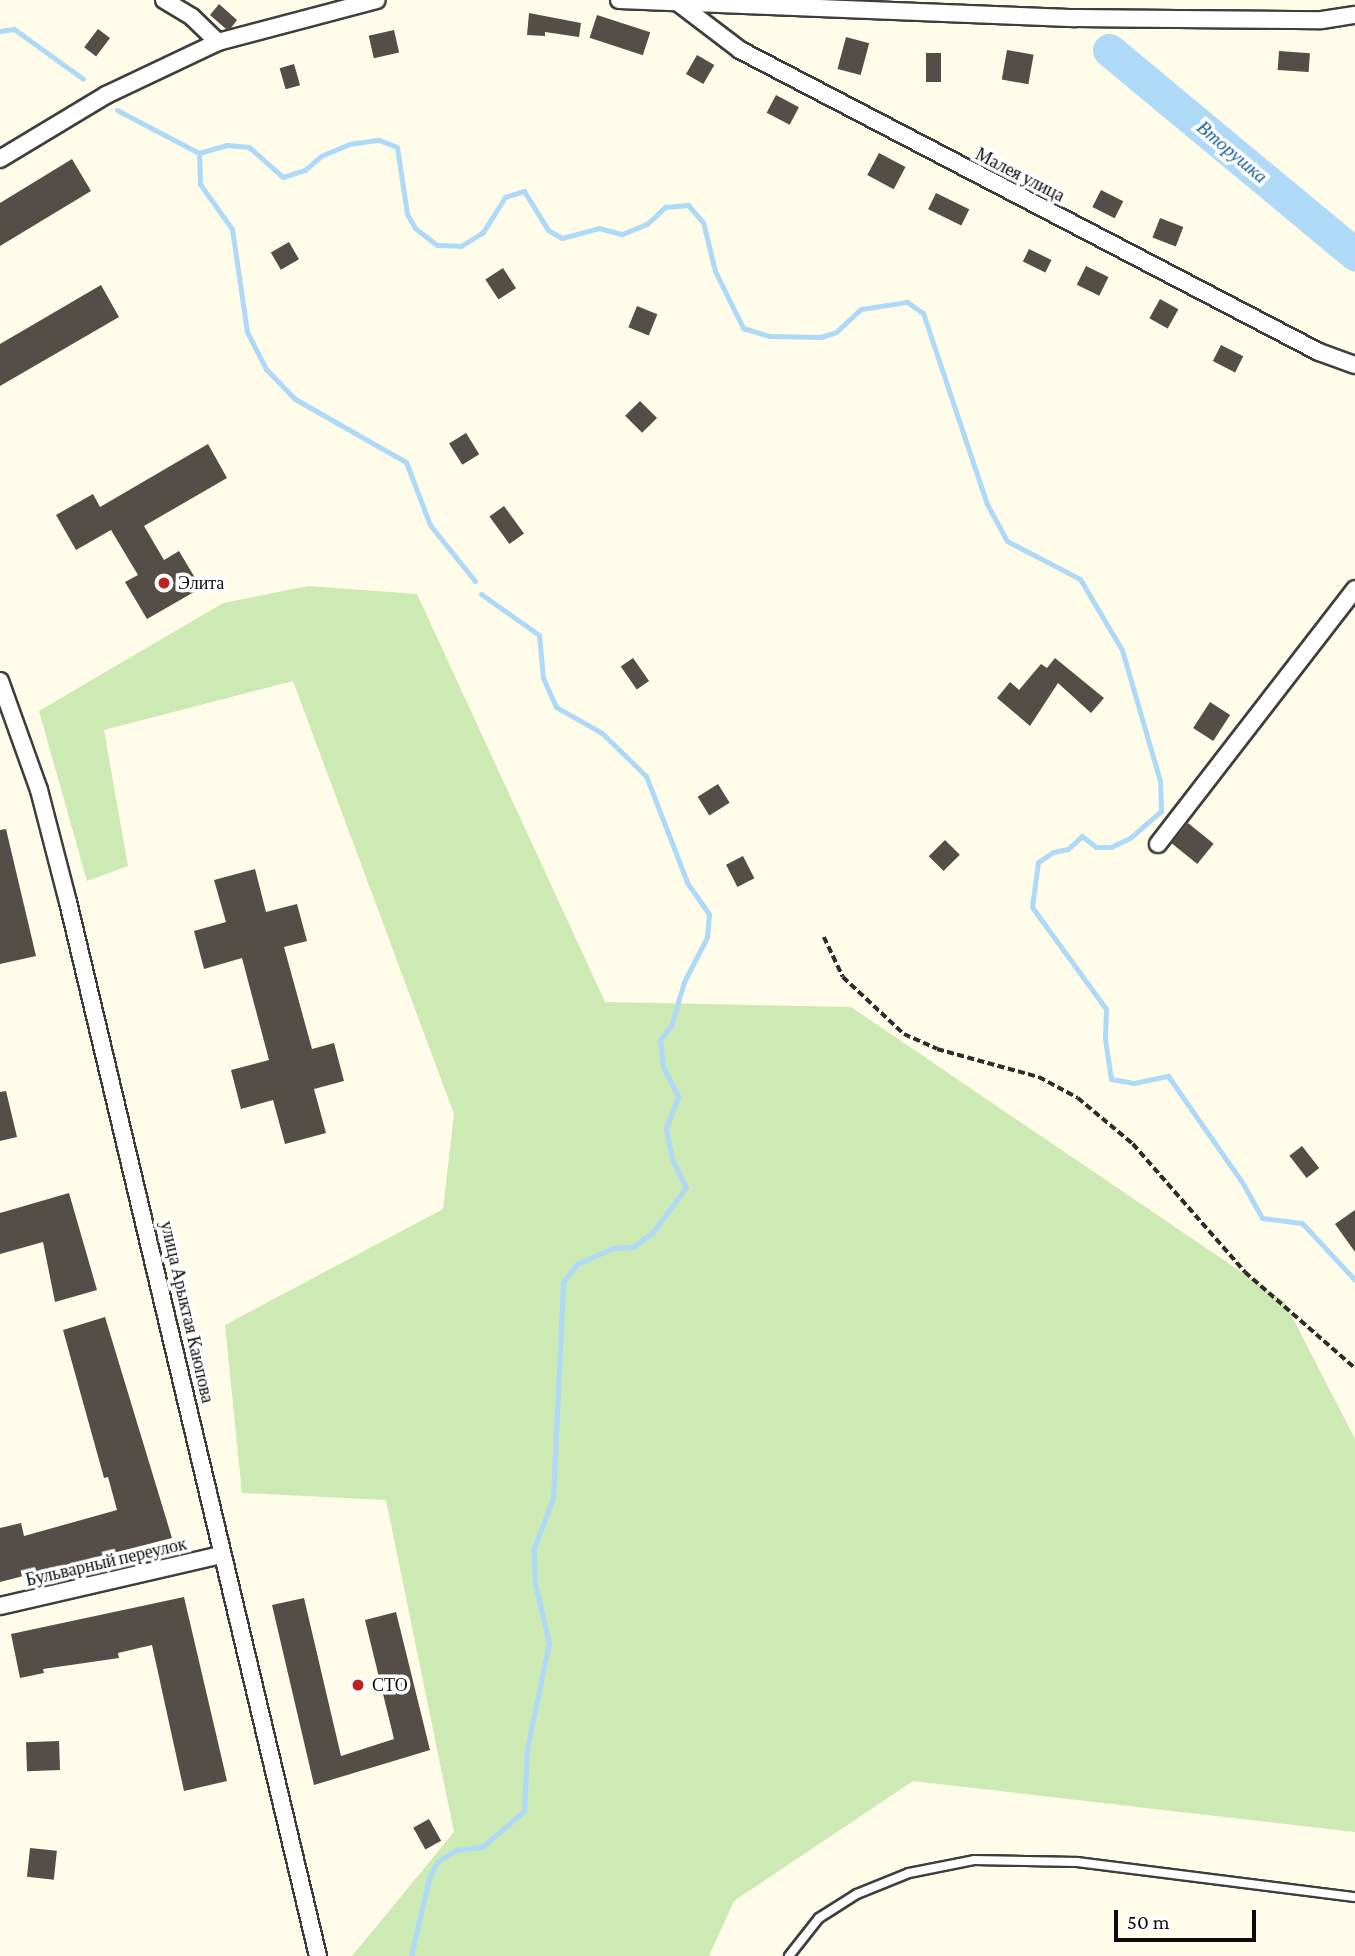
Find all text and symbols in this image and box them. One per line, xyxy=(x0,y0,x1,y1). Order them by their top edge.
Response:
water label: Вторушка xyxy=(1192,116,1272,188)
street label: Малея улица xyxy=(972,143,1068,207)
place label: Элита xyxy=(178,572,224,594)
marker: Элита xyxy=(156,575,172,591)
street label: улица Арыктая Каюпова xyxy=(156,1219,218,1405)
street label: Бульварный переулок xyxy=(23,1533,189,1591)
place label: СТО xyxy=(372,1674,408,1696)
marker: СТО xyxy=(350,1677,366,1693)
scale bar xyxy=(1117,1896,1259,1940)
text: 50 m xyxy=(1127,1910,1170,1934)

